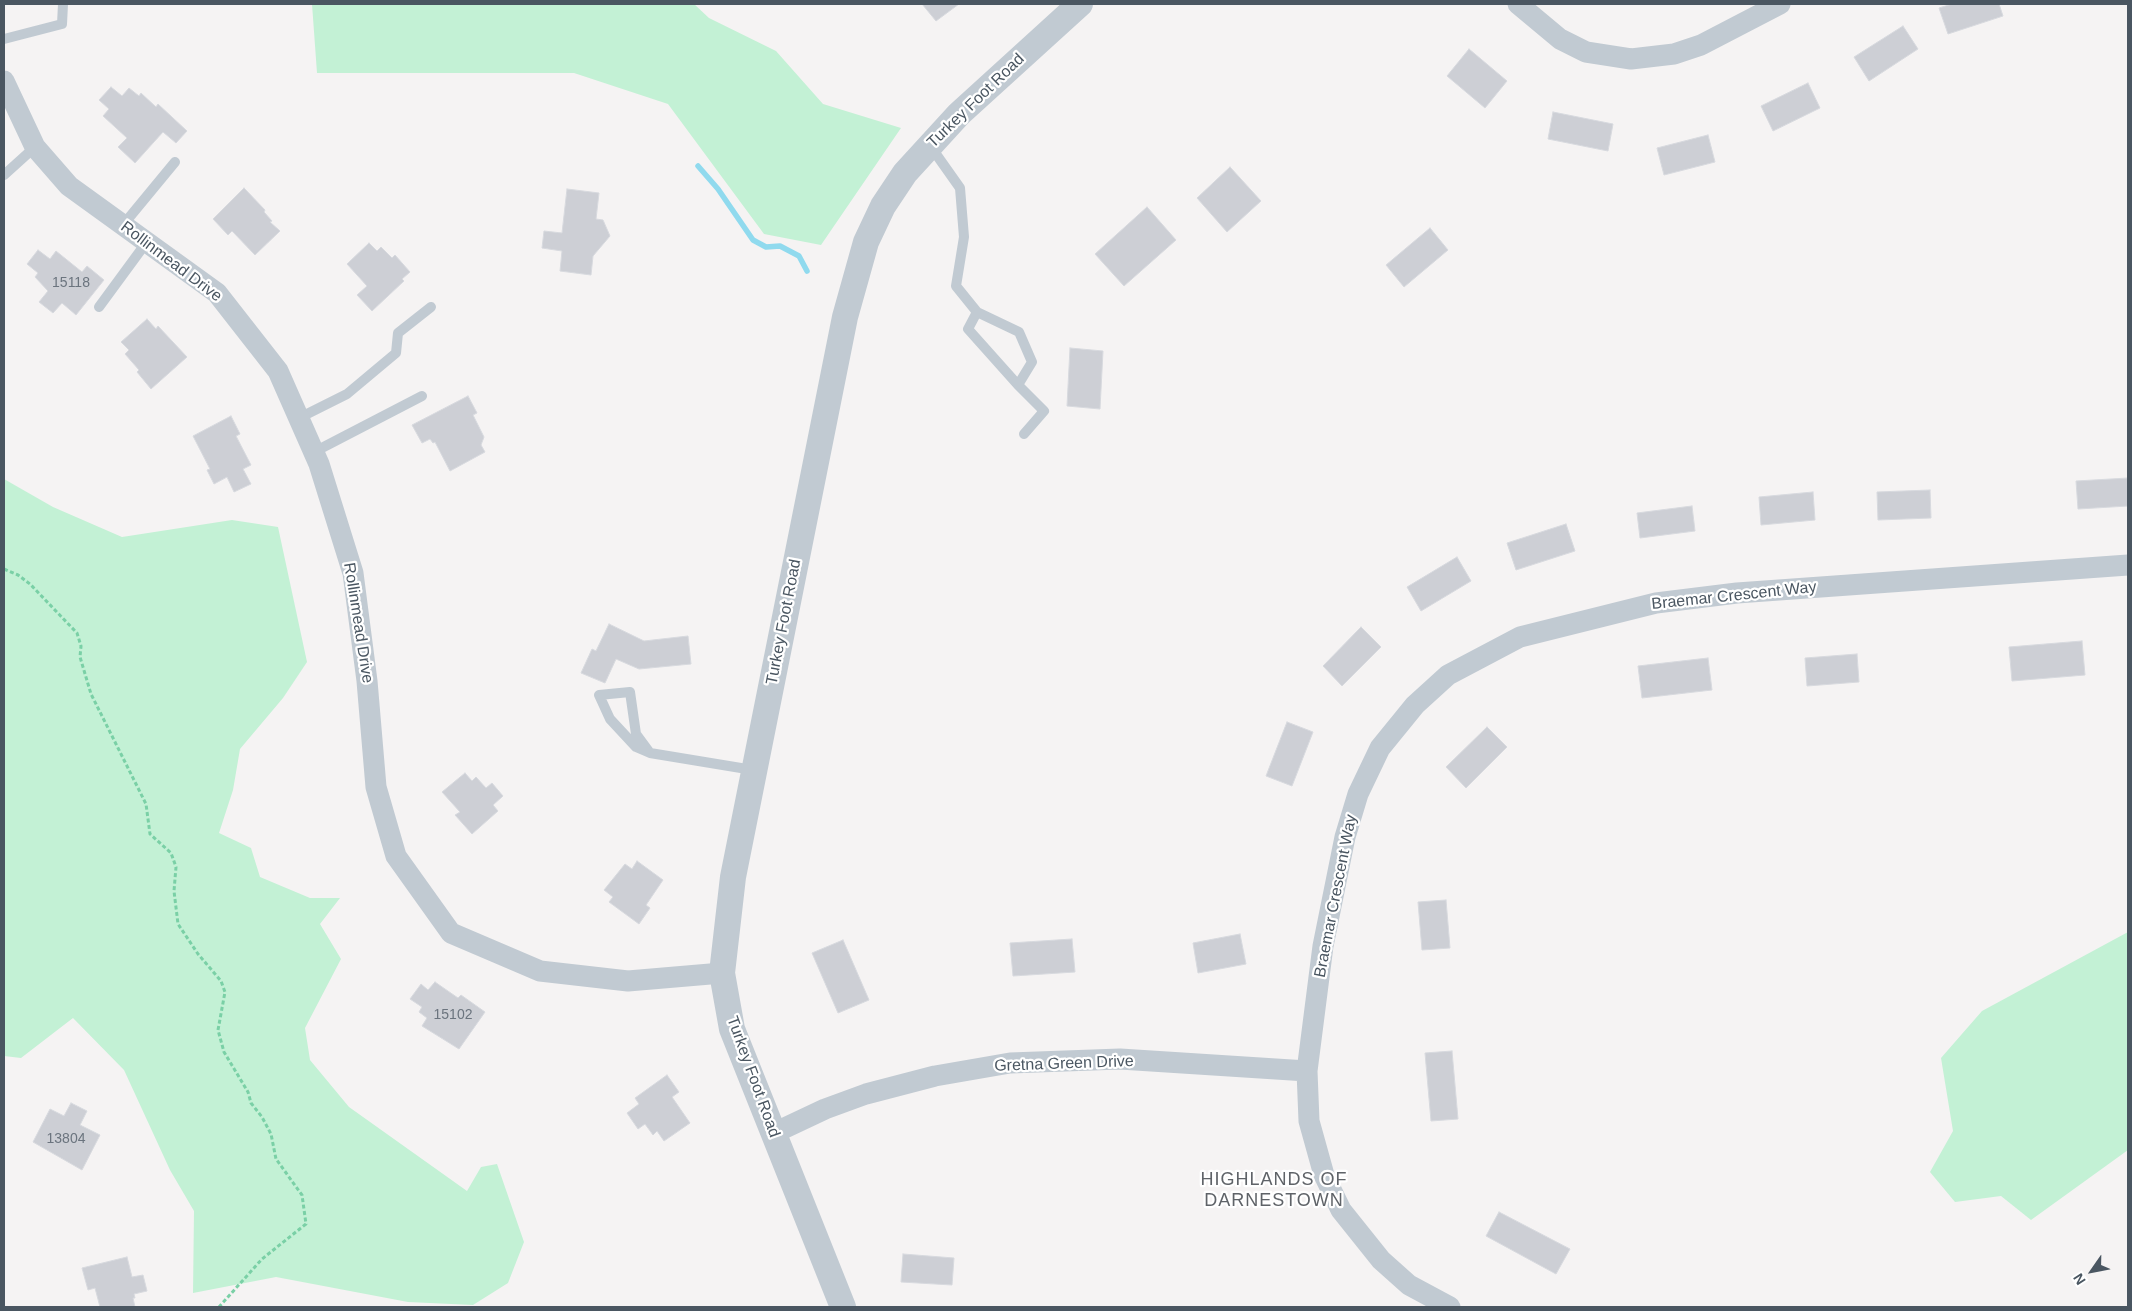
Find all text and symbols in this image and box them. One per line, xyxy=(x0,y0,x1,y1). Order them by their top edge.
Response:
street label: Turkey Foot Road xyxy=(923,50,1029,152)
street label: Rollinmead Drive xyxy=(117,218,225,306)
house number: 15118 xyxy=(52,275,90,291)
street label: Turkey Foot Road xyxy=(762,558,806,686)
street label: Rollinmead Drive xyxy=(339,561,377,685)
street label: Braemar Crescent Way xyxy=(1651,578,1817,614)
street label: Braemar Crescent Way xyxy=(1311,813,1361,979)
house number: 15102 xyxy=(434,1007,472,1023)
street label: Turkey Foot Road xyxy=(722,1014,784,1140)
street label: Gretna Green Drive xyxy=(994,1052,1134,1076)
house number: 13804 xyxy=(47,1131,85,1147)
district label: HIGHLANDS OF DARNESTOWN xyxy=(1199,1169,1349,1212)
north arrow xyxy=(2067,1246,2117,1296)
text: N xyxy=(2070,1271,2089,1288)

